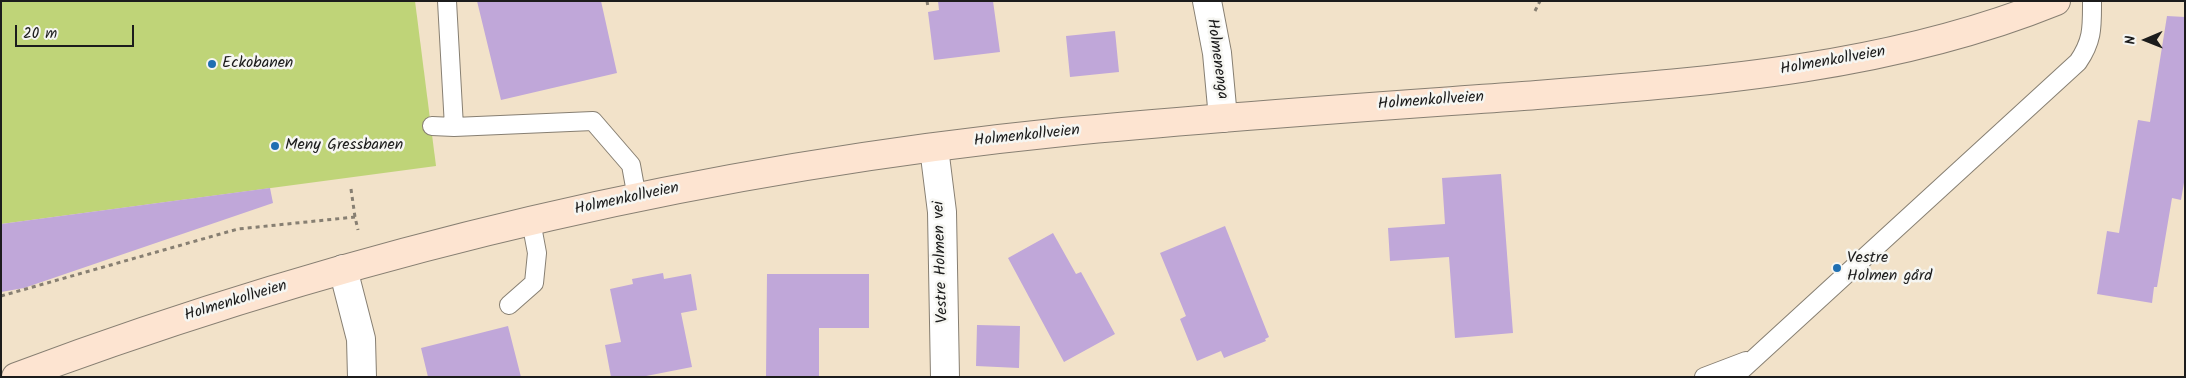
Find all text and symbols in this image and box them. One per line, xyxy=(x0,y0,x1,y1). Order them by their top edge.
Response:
scale bar xyxy=(18,15,136,47)
north arrow xyxy=(2121,15,2171,65)
street label: Holmenenga xyxy=(1201,17,1231,101)
text: 20 m xyxy=(23,22,57,46)
text: N xyxy=(2120,36,2142,45)
street label: Holmenkollveien xyxy=(1779,43,1887,81)
place label: Eckobanen xyxy=(222,54,293,74)
marker: Eckobanen xyxy=(206,58,218,70)
street label: Holmenkollveien xyxy=(1377,89,1485,115)
street label: Holmenkollveien xyxy=(973,122,1081,152)
place label: Meny Gressbanen xyxy=(285,136,403,156)
marker: Meny Gressbanen xyxy=(269,140,281,152)
street label: Holmenkollveien xyxy=(573,180,681,220)
street label: Vestre Holmen vei xyxy=(930,201,954,323)
place label: Vestre Holmen gård xyxy=(1847,249,1932,287)
marker: Vestre Holmen gård xyxy=(1831,262,1843,274)
street label: Holmenkollveien xyxy=(182,277,290,327)

